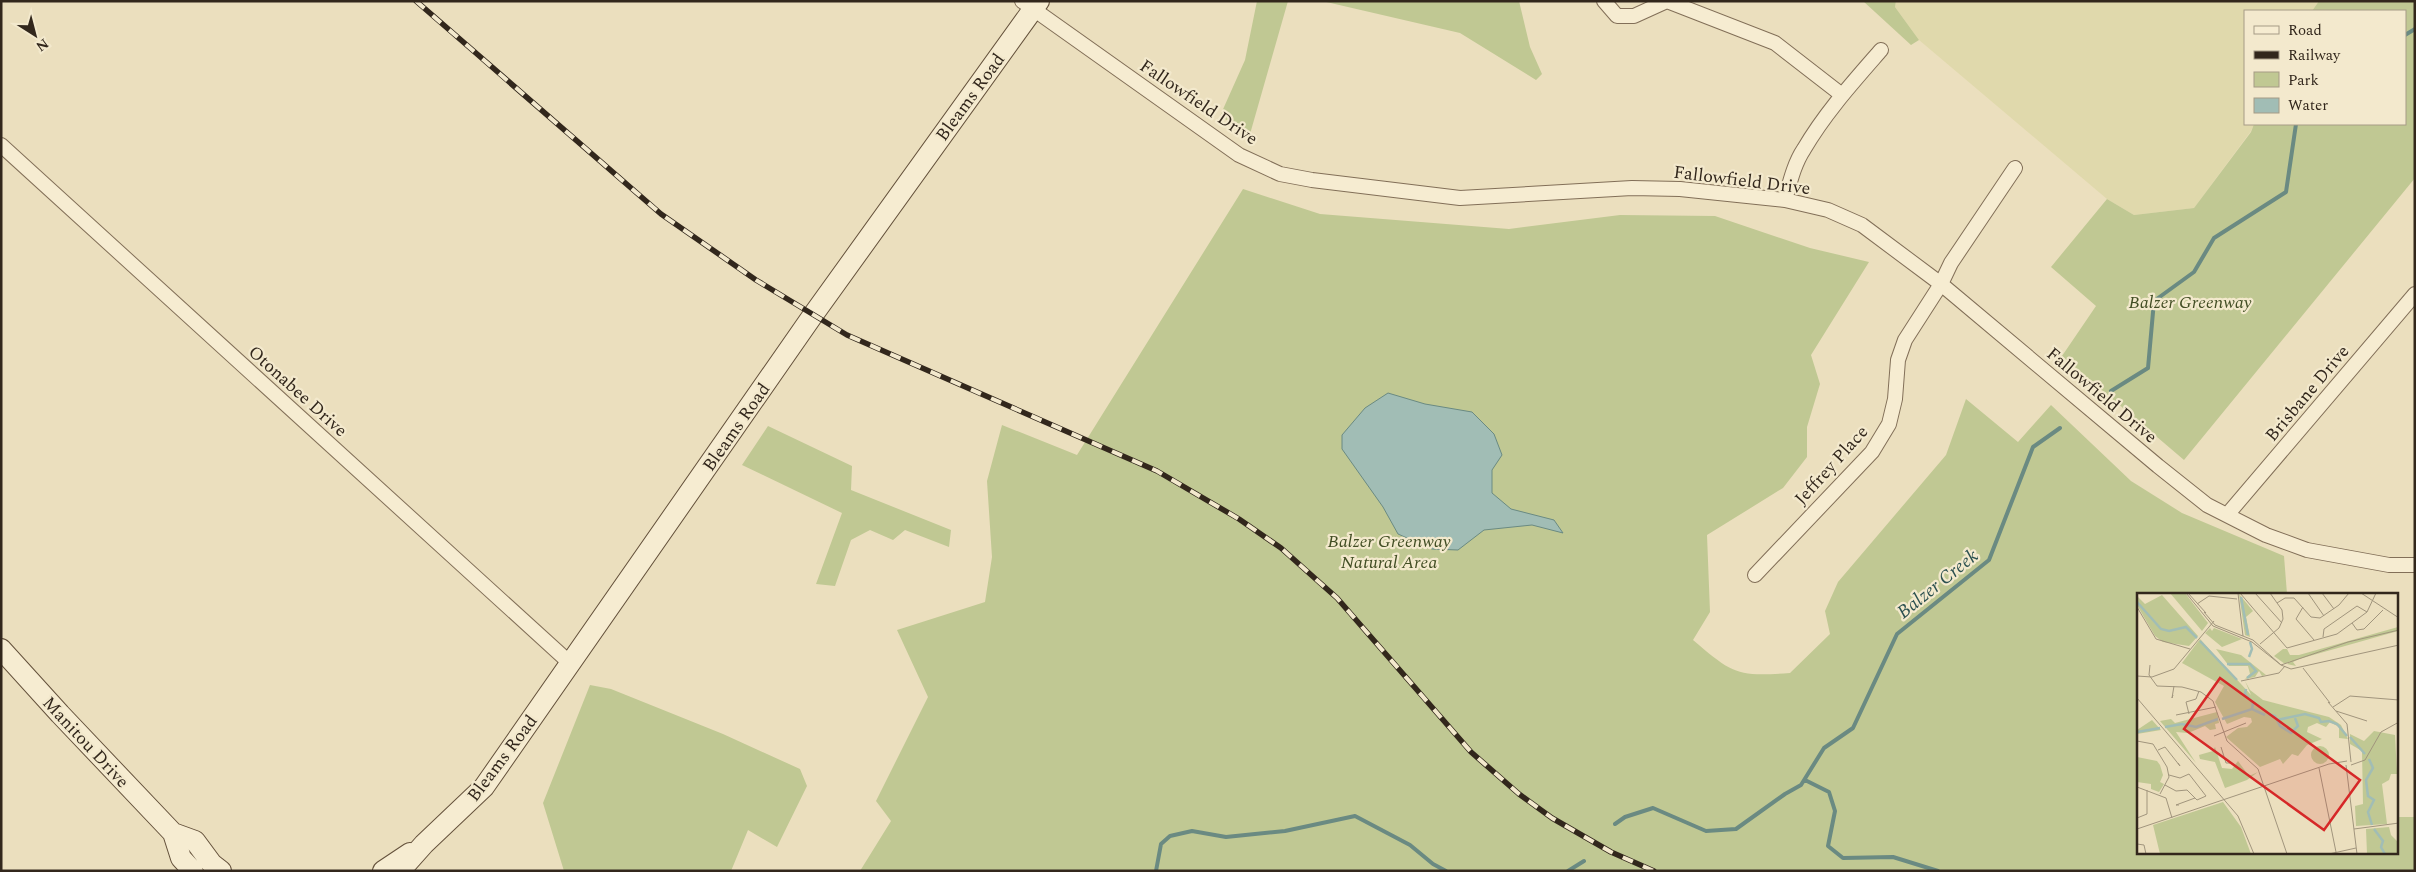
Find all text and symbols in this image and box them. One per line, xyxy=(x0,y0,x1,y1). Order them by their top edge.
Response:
north arrow xyxy=(10,10,60,60)
legend xyxy=(2244,10,2406,125)
text: Road xyxy=(2288,19,2322,42)
text: N xyxy=(32,33,53,57)
text: Railway xyxy=(2288,44,2341,67)
street label: Bleams Road xyxy=(929,48,1012,147)
street label: Fallowfield Drive xyxy=(1134,53,1263,152)
text: Park xyxy=(2288,69,2319,92)
text: Water xyxy=(2288,94,2328,117)
street label: Fallowfield Drive xyxy=(1672,159,1812,202)
park label: Balzer Greenway xyxy=(2128,289,2252,316)
street label: Otonabee Drive xyxy=(242,339,353,444)
street label: Brisbane Drive xyxy=(2259,339,2356,448)
street label: Fallowfield Drive xyxy=(2040,341,2163,450)
street label: Bleams Road xyxy=(696,377,777,477)
street label: Jeffrey Place xyxy=(1788,419,1875,511)
park label: Balzer Greenway Natural Area xyxy=(1327,528,1451,576)
water label: Balzer Creek xyxy=(1891,542,1985,626)
inset map xyxy=(2137,593,2398,854)
street label: Manitou Drive xyxy=(36,690,135,794)
street label: Bleams Road xyxy=(461,709,544,808)

